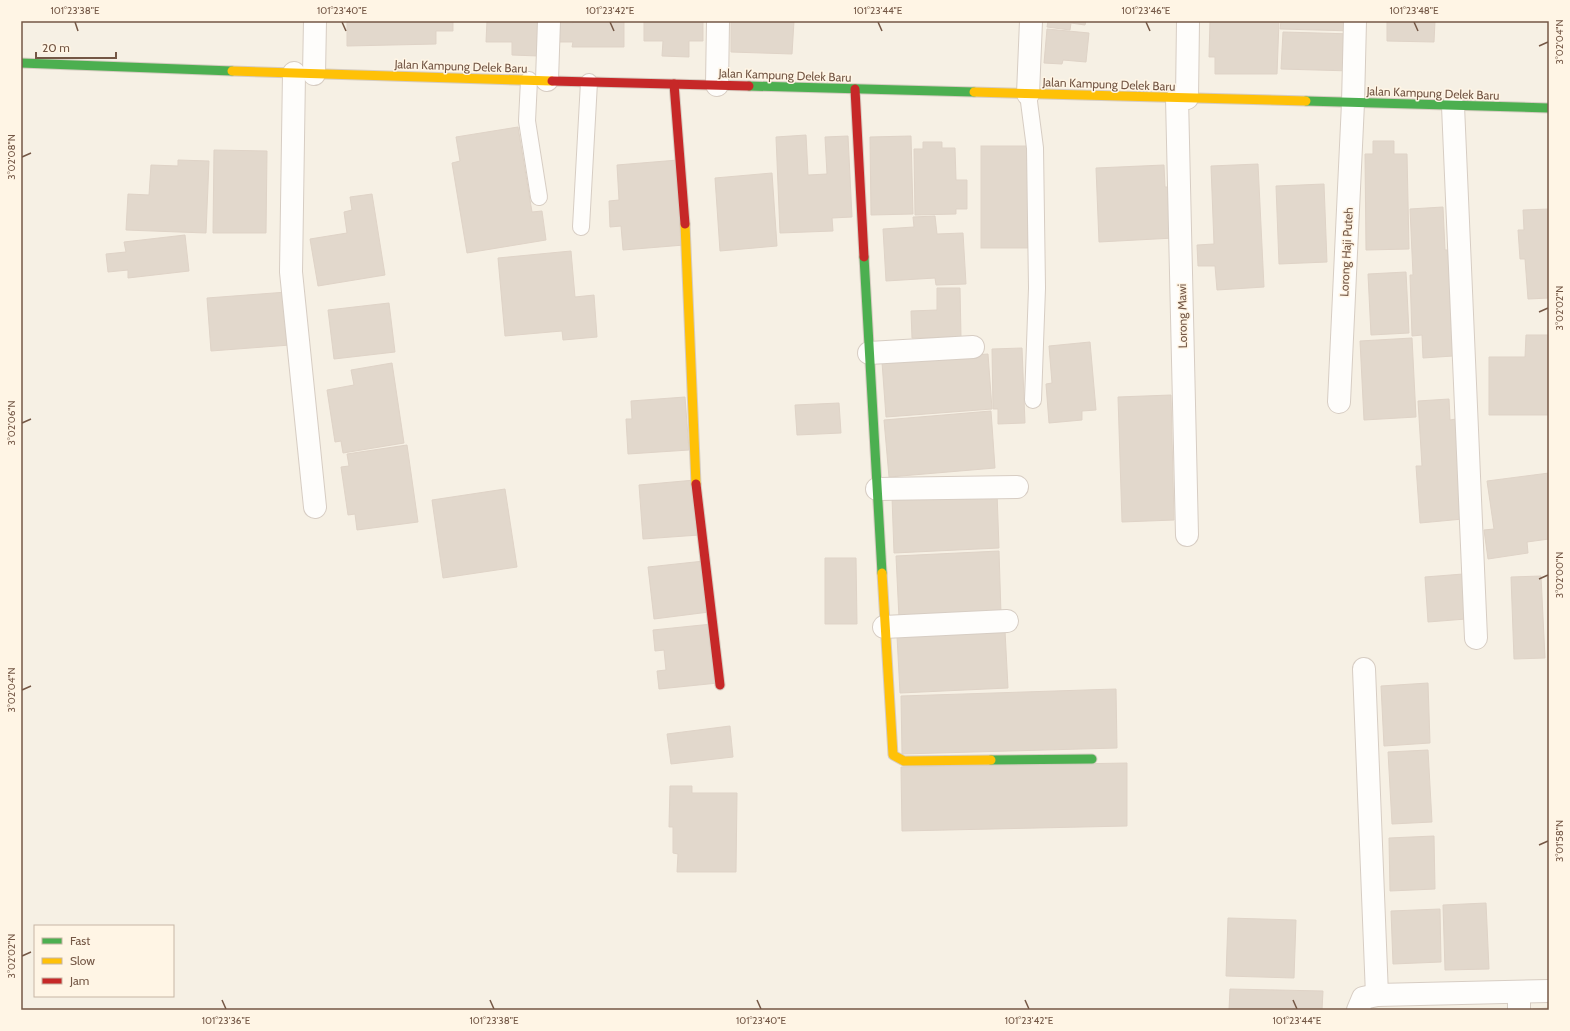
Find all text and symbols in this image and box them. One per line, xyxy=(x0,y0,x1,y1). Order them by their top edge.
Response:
text: 101°23'38"E xyxy=(50,4,100,17)
text: 101°23'40"E xyxy=(317,4,368,17)
text: 101°23'42"E xyxy=(586,4,635,17)
text: 101°23'44"E xyxy=(854,4,903,17)
text: 101°23'46"E xyxy=(1122,4,1171,17)
text: 101°23'48"E xyxy=(1389,4,1439,17)
text: 3°02'04"N xyxy=(1553,19,1566,65)
scale bar xyxy=(36,34,116,60)
text: 20 m xyxy=(42,40,70,55)
street label: Jalan Kampung Delek Baru xyxy=(393,56,528,76)
street label: Jalan Kampung Delek Baru xyxy=(717,65,852,85)
street label: Jalan Kampung Delek Baru xyxy=(1041,74,1176,94)
street label: Jalan Kampung Delek Baru xyxy=(1365,83,1500,103)
text: 3°02'08"N xyxy=(5,134,18,180)
street label: Lorong Haji Puteh xyxy=(1336,207,1356,297)
street label: Lorong Mawi xyxy=(1174,284,1190,348)
text: 3°02'02"N xyxy=(1553,286,1566,330)
text: 3°02'06"N xyxy=(5,400,18,446)
text: 3°02'00"N xyxy=(1553,552,1566,598)
text: 3°02'04"N xyxy=(5,667,18,713)
text: 3°01'58"N xyxy=(1553,820,1566,862)
legend xyxy=(34,925,174,997)
text: Fast xyxy=(70,933,90,948)
text: 3°02'02"N xyxy=(5,934,18,978)
text: Slow xyxy=(70,953,95,968)
text: Jam xyxy=(69,973,89,988)
text: 101°23'36"E xyxy=(202,1014,251,1027)
text: 101°23'38"E xyxy=(469,1014,519,1027)
text: 101°23'40"E xyxy=(736,1014,787,1027)
text: 101°23'42"E xyxy=(1005,1014,1054,1027)
text: 101°23'44"E xyxy=(1273,1014,1322,1027)

